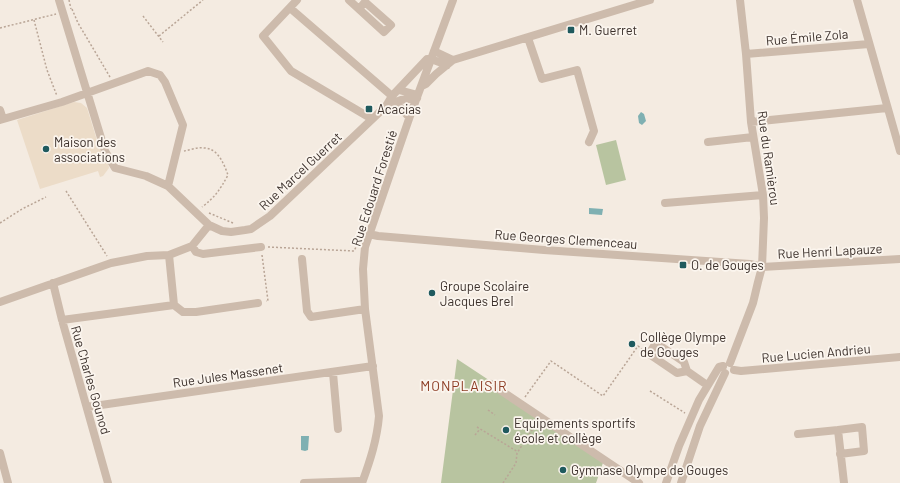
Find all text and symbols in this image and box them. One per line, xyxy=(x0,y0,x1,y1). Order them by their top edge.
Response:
place label: M. Guerret xyxy=(579,22,637,38)
marker: M. Guerret xyxy=(566,25,576,35)
street label: Rue Émile Zola xyxy=(765,25,849,49)
place label: Acacias xyxy=(377,101,421,117)
marker: Acacias xyxy=(364,104,374,114)
street label: Rue du Ramièrou xyxy=(754,110,784,206)
street label: Rue Edouard Forestié xyxy=(348,128,400,248)
street label: Rue Marcel Guerret xyxy=(255,129,345,213)
place label: Maison des associations xyxy=(54,134,125,165)
marker: Maison des associations xyxy=(41,144,51,154)
street label: Rue Georges Clemenceau xyxy=(494,226,638,252)
street label: Rue Henri Lapauze xyxy=(777,240,883,262)
place label: O. de Gouges xyxy=(691,257,764,273)
marker: O. de Gouges xyxy=(678,260,688,270)
place label: Groupe Scolaire Jacques Brel xyxy=(440,278,529,309)
marker: Groupe Scolaire Jacques Brel xyxy=(427,288,437,298)
street label: Rue Charles Gounod xyxy=(68,324,114,436)
place label: Collège Olympe de Gouges xyxy=(640,329,726,360)
marker: Collège Olympe de Gouges xyxy=(627,339,637,349)
street label: Rue Lucien Andrieu xyxy=(761,340,871,366)
street label: Rue Jules Massenet xyxy=(172,359,284,391)
district label: MONPLAISIR xyxy=(420,377,508,394)
place label: Equipements sportifs école et collège xyxy=(514,415,636,446)
marker: Equipements sportifs école et collège xyxy=(501,425,511,435)
place label: Gymnase Olympe de Gouges xyxy=(571,462,728,478)
marker: Gymnase Olympe de Gouges xyxy=(558,465,568,475)

